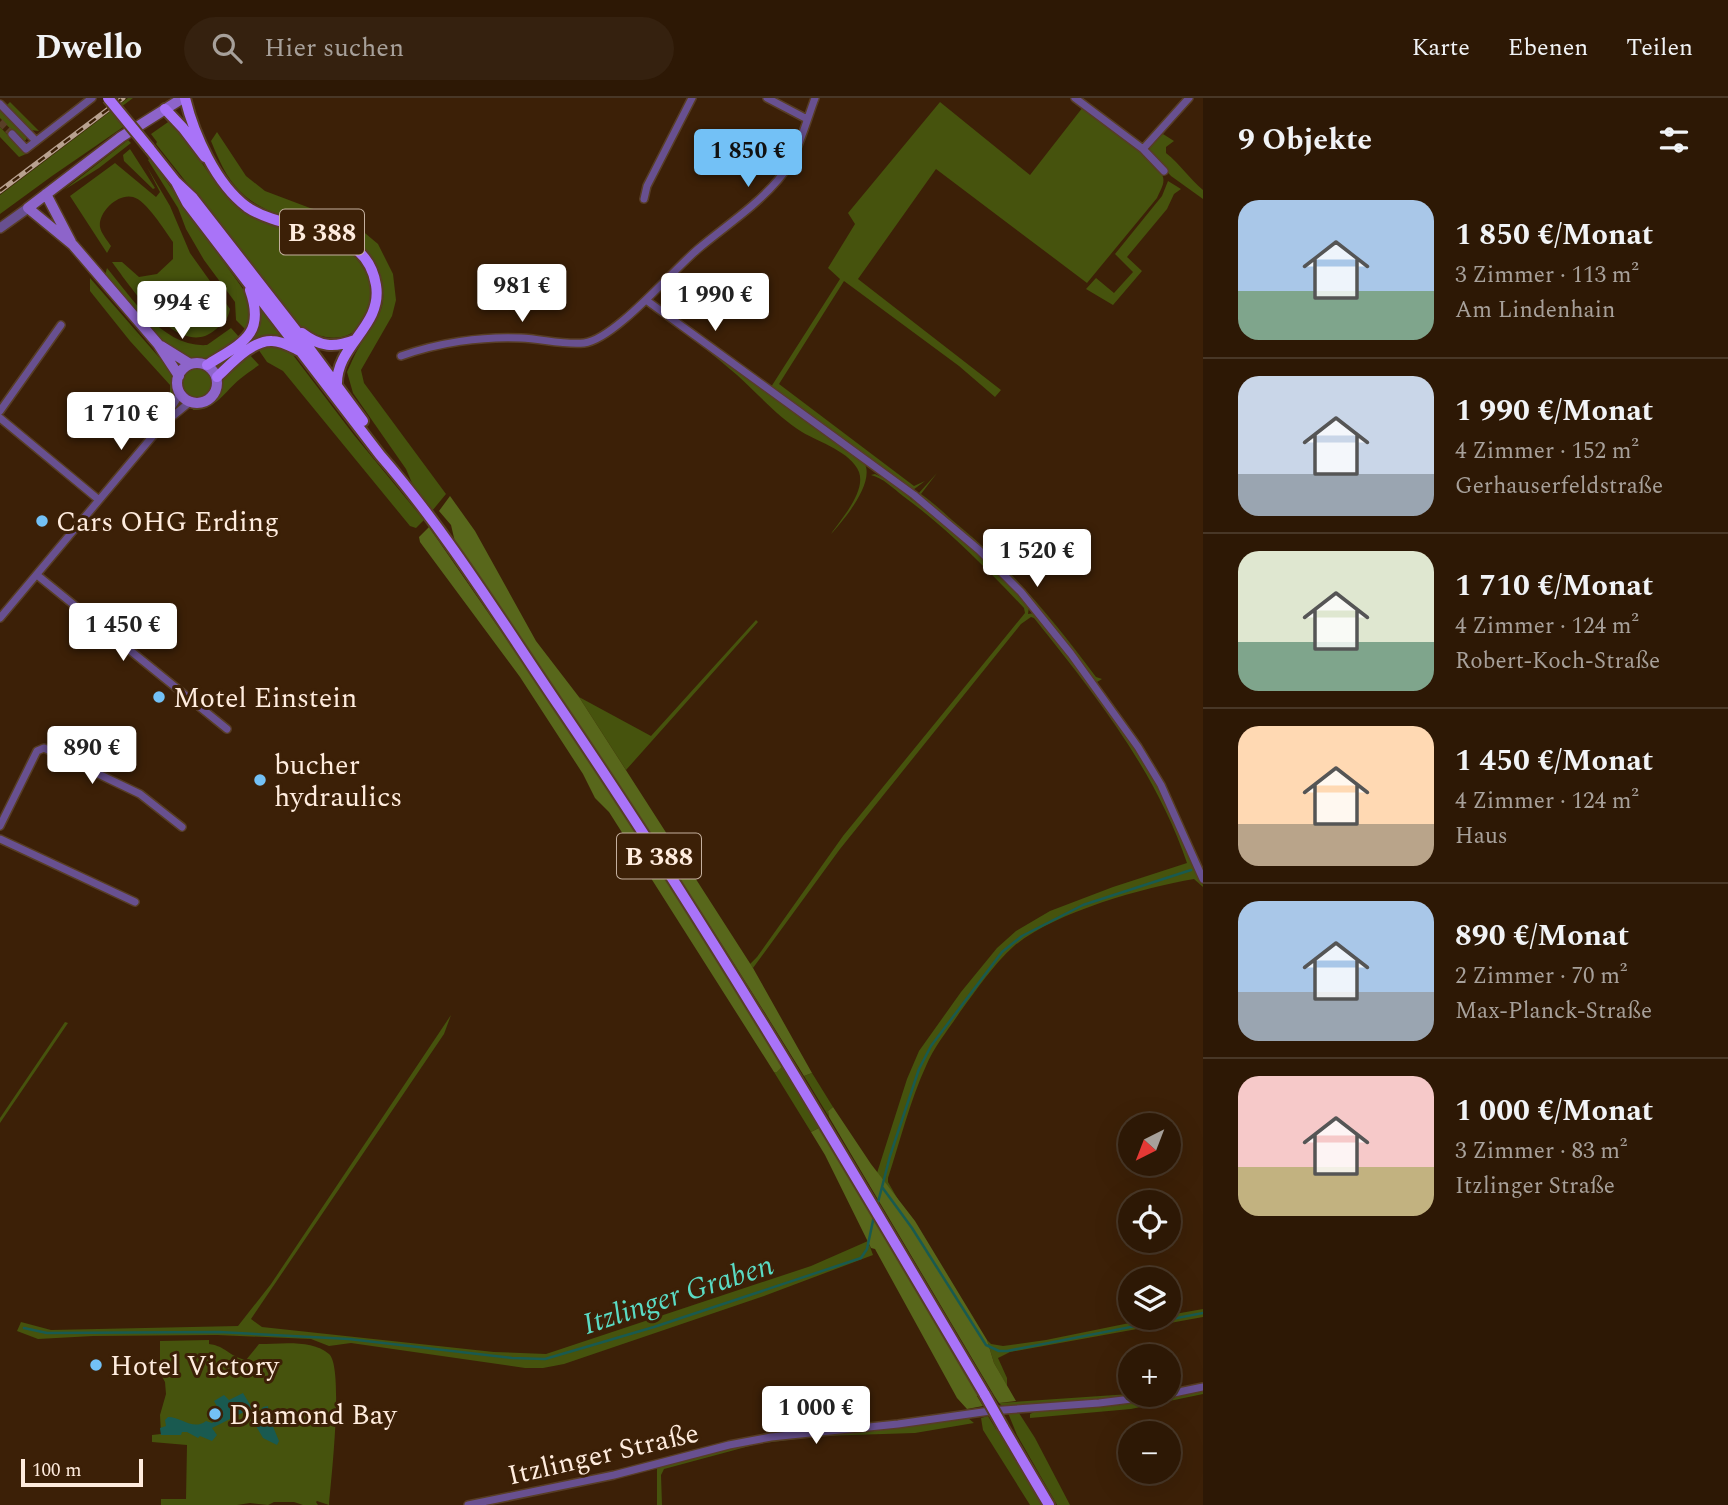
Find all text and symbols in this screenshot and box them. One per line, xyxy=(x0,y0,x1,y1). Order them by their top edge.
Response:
search box xyxy=(184,17,674,80)
text: Dwello xyxy=(35,23,142,73)
text: Hier suchen xyxy=(264,28,404,68)
icon: search xyxy=(208,29,246,67)
text: Karte xyxy=(1412,30,1470,66)
text: Ebenen xyxy=(1508,30,1588,66)
text: Teilen xyxy=(1626,30,1693,66)
text: 9 Objekte xyxy=(1238,117,1372,163)
icon: filters xyxy=(1655,121,1693,159)
pin: 1 850 € xyxy=(683,130,813,189)
text: 1 850 € xyxy=(710,134,786,169)
road number: B 388 xyxy=(280,209,364,254)
text: 1 850 €/Monat xyxy=(1455,212,1653,258)
icon: home xyxy=(1294,228,1378,312)
text: 3 Zimmer · 113 m² xyxy=(1455,258,1639,293)
pin: 981 € xyxy=(473,264,571,324)
text: 981 € xyxy=(493,269,551,304)
pin: 1 990 € xyxy=(650,274,780,333)
text: 1 990 € xyxy=(677,278,753,313)
pin: 994 € xyxy=(133,282,231,341)
text: 994 € xyxy=(153,286,211,321)
text: Am Lindenhain xyxy=(1455,293,1615,328)
text: 1 990 €/Monat xyxy=(1455,388,1653,434)
pin: 1 710 € xyxy=(56,392,186,452)
text: 1 710 € xyxy=(83,397,159,432)
icon: home xyxy=(1294,404,1378,488)
text: 4 Zimmer · 152 m² xyxy=(1455,434,1639,469)
text: Gerhauserfeldstraße xyxy=(1455,469,1663,504)
place label: Cars OHG Erding xyxy=(56,501,279,544)
marker: Cars OHG Erding xyxy=(34,513,50,529)
pin: 1 520 € xyxy=(972,530,1102,589)
text: 1 520 € xyxy=(999,534,1075,569)
text: 1 710 €/Monat xyxy=(1455,563,1653,609)
icon: home xyxy=(1294,579,1378,663)
pin: 1 450 € xyxy=(58,603,188,663)
text: 1 450 € xyxy=(85,608,161,643)
text: 4 Zimmer · 124 m² xyxy=(1455,609,1639,644)
text: Robert-Koch-Straße xyxy=(1455,644,1660,679)
place label: Motel Einstein xyxy=(173,677,357,720)
marker: Motel Einstein xyxy=(151,689,167,705)
pin: 890 € xyxy=(43,726,141,786)
text: 890 € xyxy=(63,731,121,766)
text: 1 450 €/Monat xyxy=(1455,738,1653,784)
place label: bucher hydraulics xyxy=(274,744,402,819)
icon: home xyxy=(1294,754,1378,838)
marker: bucher hydraulics xyxy=(252,772,268,788)
text: 4 Zimmer · 124 m² xyxy=(1455,784,1639,819)
text: Haus xyxy=(1455,819,1508,854)
road number: B 388 xyxy=(617,834,701,878)
text: 890 €/Monat xyxy=(1455,913,1629,959)
icon: home xyxy=(1294,929,1378,1013)
text: 2 Zimmer · 70 m² xyxy=(1455,959,1627,994)
text: Max-Planck-Straße xyxy=(1455,994,1652,1029)
text: 1 000 €/Monat xyxy=(1455,1088,1653,1134)
icon: home xyxy=(1294,1104,1378,1188)
north arrow xyxy=(1118,1113,1181,1176)
map controls xyxy=(1118,1113,1181,1484)
text: 3 Zimmer · 83 m² xyxy=(1455,1134,1627,1169)
text: Itzlinger Straße xyxy=(1455,1169,1615,1204)
button: locate xyxy=(1118,1190,1181,1253)
water label: Itzlinger Graben xyxy=(577,1242,780,1347)
button: layers xyxy=(1118,1267,1181,1330)
button: + xyxy=(1118,1344,1181,1407)
place label: Hotel Victory xyxy=(110,1345,281,1388)
marker: Hotel Victory xyxy=(88,1357,104,1373)
pin: 1 000 € xyxy=(751,1386,881,1446)
text: 1 000 € xyxy=(778,1391,854,1426)
place label: Diamond Bay xyxy=(229,1394,398,1437)
marker: Diamond Bay xyxy=(207,1406,223,1422)
street label: Itzlinger Straße xyxy=(504,1412,703,1497)
button: − xyxy=(1118,1421,1181,1484)
scale bar xyxy=(21,1456,144,1488)
text: 100 m xyxy=(32,1456,82,1485)

